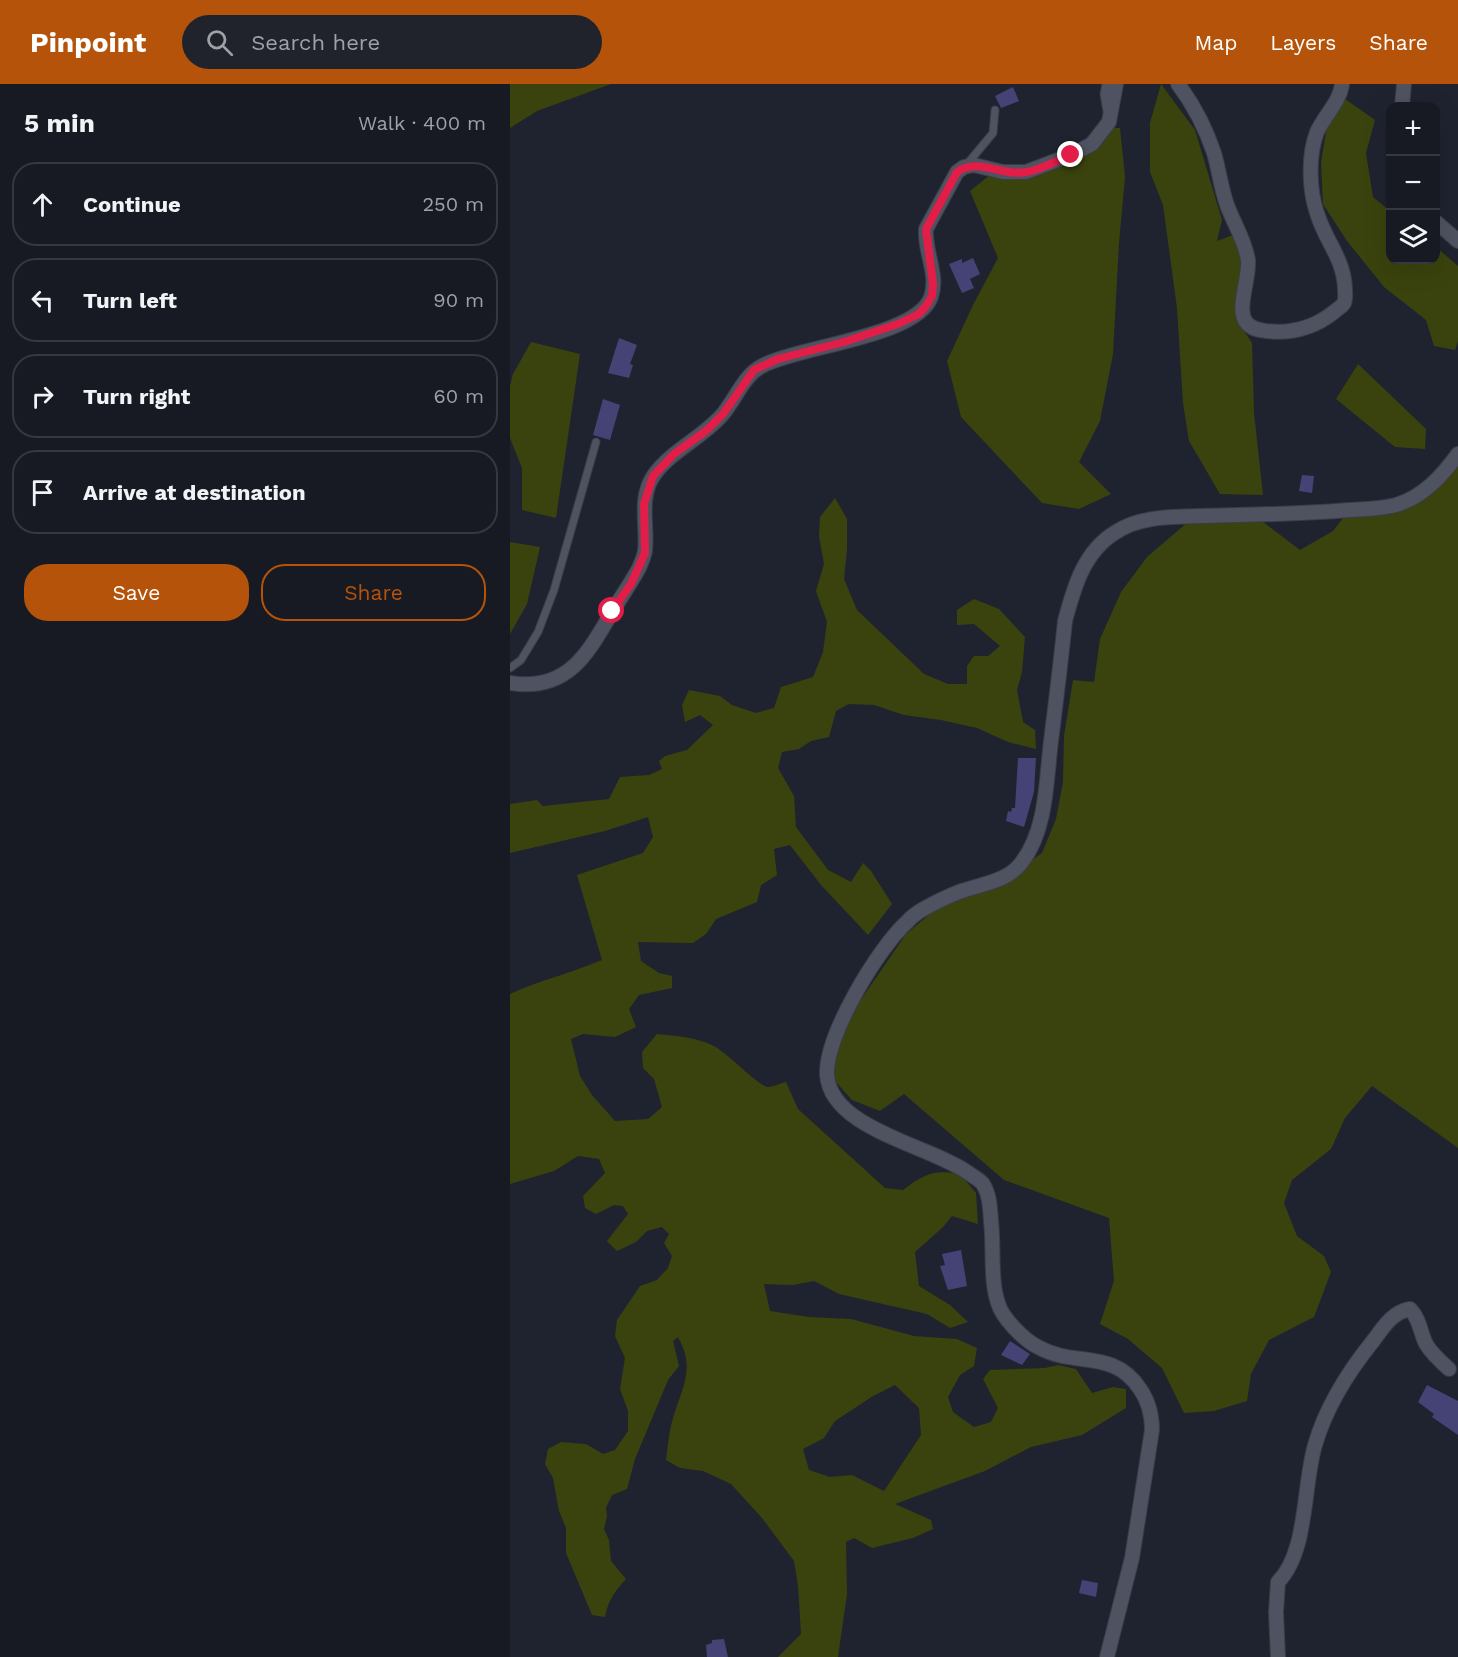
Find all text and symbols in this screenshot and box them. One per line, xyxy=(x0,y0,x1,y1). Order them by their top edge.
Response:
search box xyxy=(182,15,602,69)
text: Pinpoint xyxy=(30,26,146,59)
icon: search xyxy=(203,26,236,59)
text: Search here xyxy=(251,30,380,55)
text: Map xyxy=(1194,30,1237,55)
text: Layers xyxy=(1270,30,1336,55)
text: Share xyxy=(1369,30,1428,55)
map controls xyxy=(1386,102,1440,264)
button: + xyxy=(1386,102,1440,156)
text: 5 min xyxy=(24,108,95,138)
text: Walk · 400 m xyxy=(358,111,486,135)
route end xyxy=(1057,141,1083,167)
button: − xyxy=(1386,156,1440,210)
icon: ahead xyxy=(26,188,59,221)
text: Continue xyxy=(83,192,181,217)
text: 250 m xyxy=(422,192,484,216)
button: layers xyxy=(1386,210,1440,264)
icon: left xyxy=(26,284,59,317)
text: Turn left xyxy=(83,288,177,313)
text: 90 m xyxy=(433,288,484,312)
icon: right xyxy=(26,380,59,413)
text: Turn right xyxy=(83,384,190,409)
text: 60 m xyxy=(434,384,484,408)
icon: arrive xyxy=(26,476,59,509)
text: Arrive at destination xyxy=(83,480,306,505)
button: Save xyxy=(24,564,249,621)
button: Share xyxy=(261,564,486,621)
route start xyxy=(598,597,624,623)

